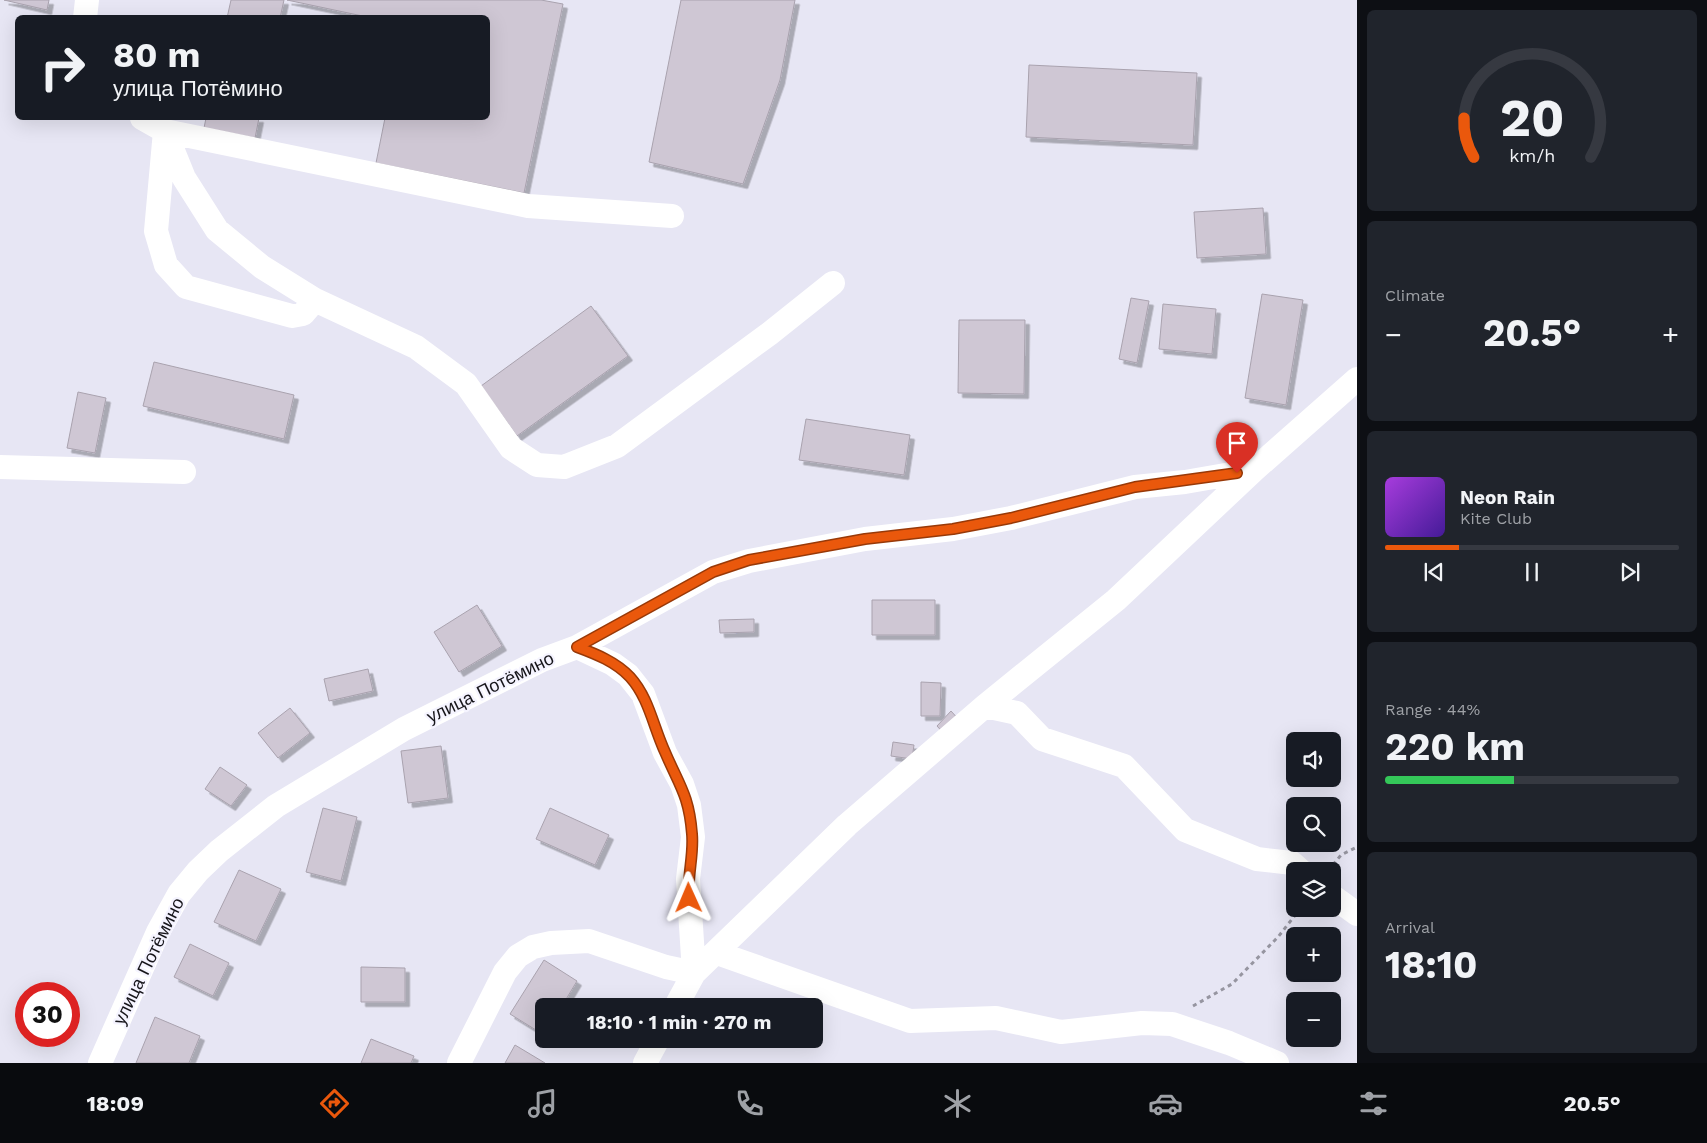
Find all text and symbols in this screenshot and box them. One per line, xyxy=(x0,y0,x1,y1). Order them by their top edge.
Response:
text: 80 m xyxy=(113,34,200,76)
icon: right xyxy=(30,35,95,100)
text: улица Потёмино xyxy=(113,76,283,101)
text: 20 xyxy=(1500,88,1564,149)
text: km/h xyxy=(1509,145,1555,166)
text: Climate xyxy=(1385,286,1445,305)
text: 20.5° xyxy=(1483,311,1581,355)
text: − xyxy=(1385,318,1402,351)
text: + xyxy=(1662,318,1679,351)
pin xyxy=(1216,422,1258,473)
icon: arrive xyxy=(1223,429,1251,457)
text: Neon Rain xyxy=(1460,486,1555,509)
text: Kite Club xyxy=(1460,509,1532,528)
icon: previous xyxy=(1420,558,1448,586)
icon: pause xyxy=(1518,558,1546,586)
icon: next xyxy=(1616,558,1644,586)
street label: улица Потёмино xyxy=(423,647,557,727)
text: Range · 44% xyxy=(1385,700,1480,719)
text: 220 km xyxy=(1385,725,1525,769)
map controls xyxy=(1286,732,1341,1047)
button: sound xyxy=(1286,732,1341,787)
button: search xyxy=(1286,797,1341,852)
button: layers xyxy=(1286,862,1341,917)
position arrow xyxy=(662,871,714,923)
street label: улица Потёмино xyxy=(108,894,188,1028)
text: Arrival xyxy=(1385,918,1435,937)
button: + xyxy=(1286,927,1341,982)
text: 18:10 xyxy=(1385,943,1478,987)
speed limit sign: 30 xyxy=(15,982,80,1047)
button: − xyxy=(1286,992,1341,1047)
text: 18:10 · 1 min · 270 m xyxy=(587,1011,771,1034)
icon: directions xyxy=(317,1086,352,1121)
icon: music xyxy=(525,1086,560,1121)
icon: phone xyxy=(732,1086,767,1121)
icon: climate xyxy=(940,1086,975,1121)
icon: car xyxy=(1148,1086,1183,1121)
icon: filters xyxy=(1356,1086,1391,1121)
text: 18:09 xyxy=(86,1091,144,1116)
text: 20.5° xyxy=(1563,1091,1621,1116)

